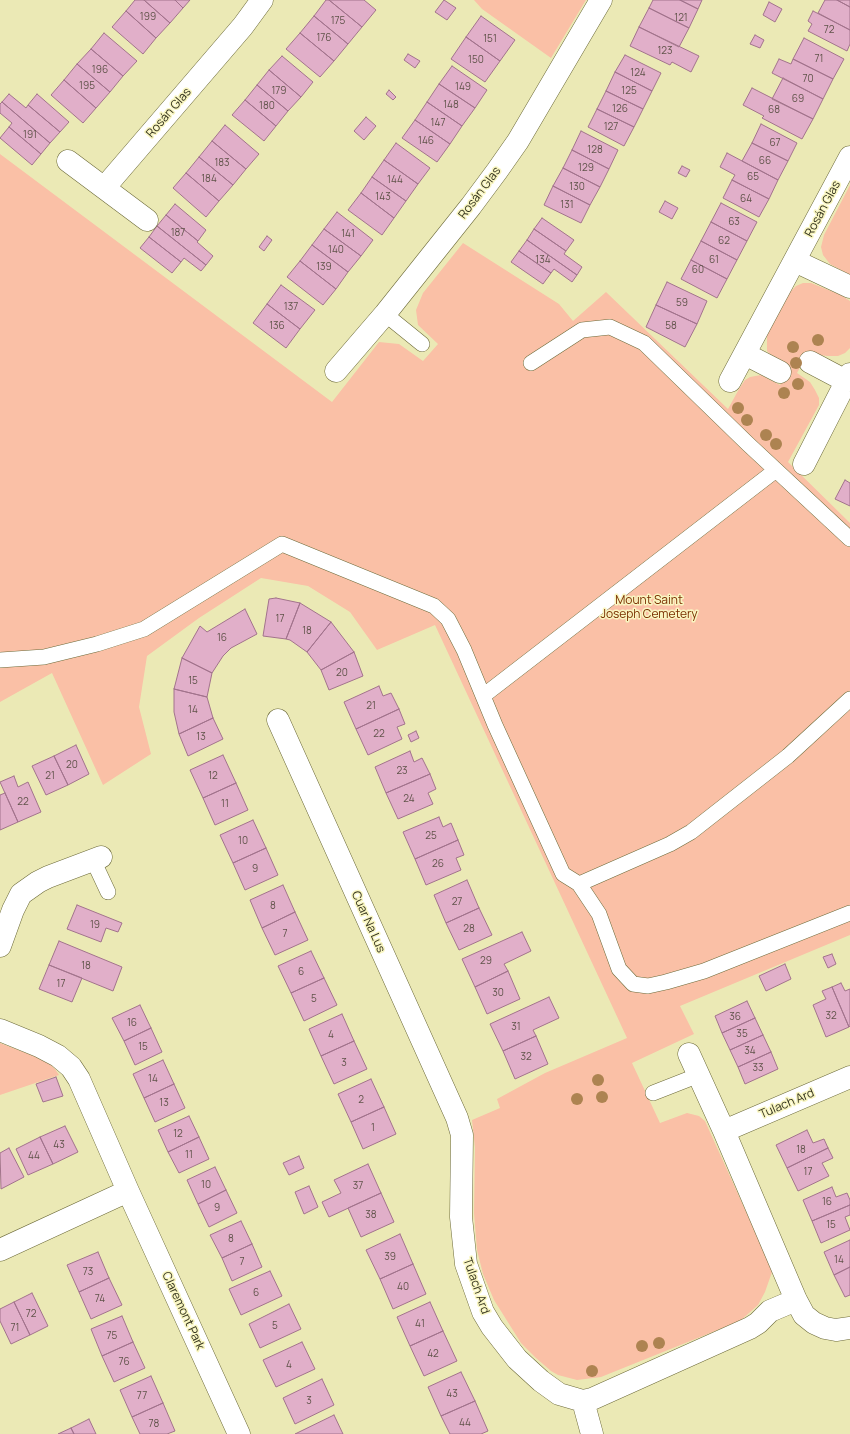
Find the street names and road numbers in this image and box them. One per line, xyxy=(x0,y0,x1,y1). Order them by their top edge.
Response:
street label: Rosán Glas xyxy=(143,85,195,141)
street label: Rosán Glas xyxy=(456,164,504,222)
street label: Rosán Glas xyxy=(802,179,844,239)
street label: Cuar Na Lus xyxy=(348,889,388,955)
street label: Tulach Ard xyxy=(757,1086,817,1122)
street label: Tulach Ard xyxy=(460,1256,492,1316)
street label: Claremont Park xyxy=(159,1270,207,1352)

